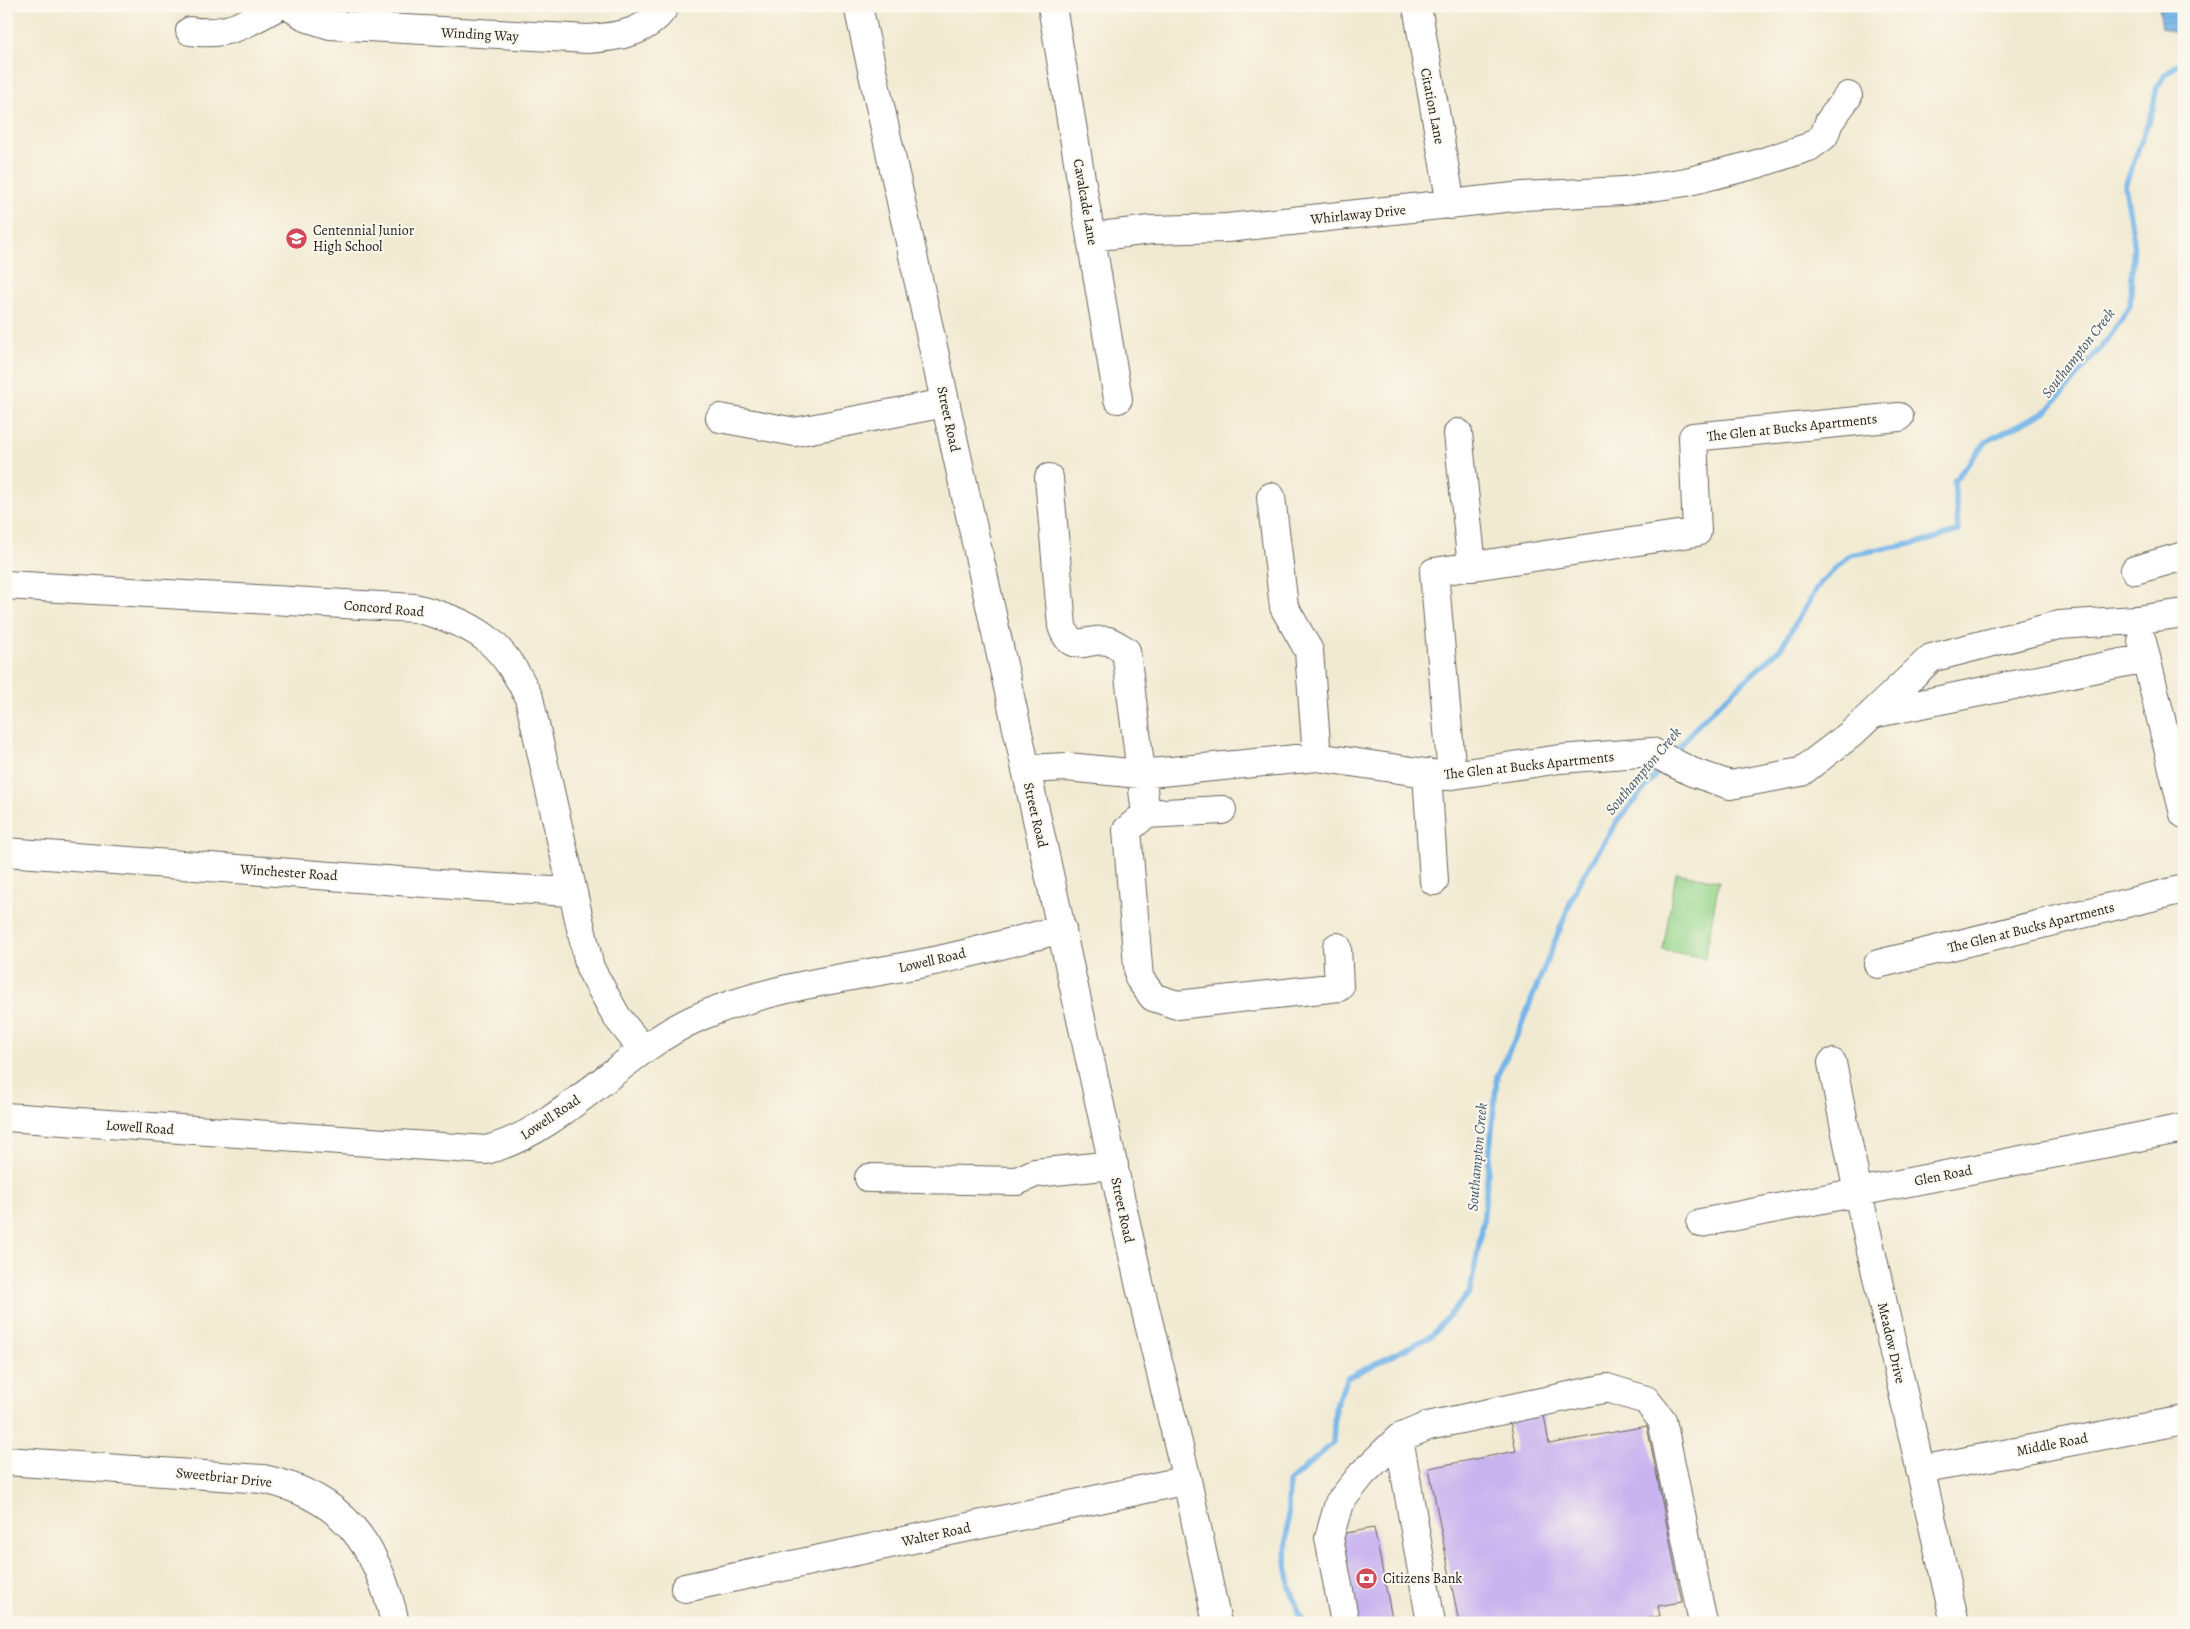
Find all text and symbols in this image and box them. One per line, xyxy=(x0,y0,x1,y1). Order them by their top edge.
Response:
street label: Winding Way xyxy=(440,23,520,46)
street label: Citation Lane xyxy=(1416,66,1449,146)
street label: Cavalcade Lane xyxy=(1069,157,1102,247)
street label: Whirlaway Drive xyxy=(1308,200,1407,229)
place label: Centennial Junior High School xyxy=(313,221,415,256)
school or university icon: Centennial Junior High School xyxy=(285,226,309,250)
water label: Southampton Creek xyxy=(2037,304,2120,402)
street label: Street Road xyxy=(932,385,965,454)
street label: The Glen at Bucks Apartments xyxy=(1706,409,1878,446)
street label: Concord Road xyxy=(343,596,425,622)
water label: Southampton Creek xyxy=(1600,723,1686,819)
street label: The Glen at Bucks Apartments xyxy=(1443,747,1615,784)
street label: Street Road xyxy=(1019,781,1052,850)
street label: Winchester Road xyxy=(239,860,339,885)
street label: The Glen at Bucks Apartments xyxy=(1946,898,2116,957)
street label: Lowell Road xyxy=(897,943,968,977)
street label: Lowell Road xyxy=(517,1090,584,1144)
water label: Southampton Creek xyxy=(1462,1102,1492,1212)
street label: Lowell Road xyxy=(105,1116,175,1139)
street label: Glen Road xyxy=(1913,1160,1974,1190)
street label: Street Road xyxy=(1106,1176,1139,1245)
street label: Meadow Drive xyxy=(1873,1301,1910,1386)
street label: Middle Road xyxy=(2015,1428,2090,1461)
street label: Sweetbriar Drive xyxy=(175,1463,273,1492)
street label: Walter Road xyxy=(899,1518,973,1551)
bank icon: Citizens Bank xyxy=(1355,1566,1379,1590)
place label: Citizens Bank xyxy=(1383,1569,1462,1588)

